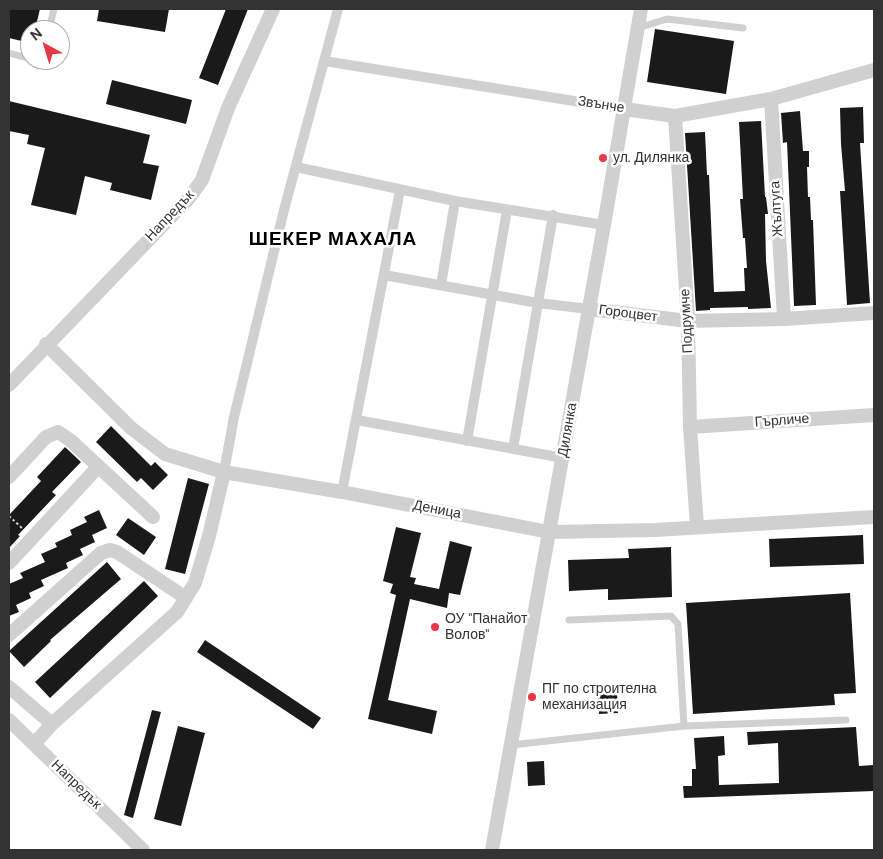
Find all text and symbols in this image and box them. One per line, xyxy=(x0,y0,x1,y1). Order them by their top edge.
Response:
north arrow xyxy=(20,20,70,70)
text: N xyxy=(27,24,46,44)
street label: Звънче xyxy=(576,93,626,117)
place label: ул. Дилянка xyxy=(613,150,689,166)
marker: ул. Дилянка xyxy=(597,152,609,164)
street label: Жълтуга xyxy=(767,181,787,237)
street label: Напредък xyxy=(142,187,198,245)
district label: ШЕКЕР МАХАЛА xyxy=(247,229,419,251)
street label: Подрумче xyxy=(677,288,697,354)
street label: Гороцвет xyxy=(598,302,658,326)
street label: Дилянка xyxy=(555,401,581,459)
street label: Гърличе xyxy=(754,411,810,431)
street label: Деница xyxy=(412,497,462,523)
place label: ОУ "Панайот Волов" xyxy=(445,611,527,644)
marker: ОУ "Панайот Волов" xyxy=(429,621,441,633)
place label: ПГ по строителна механизация xyxy=(542,681,657,714)
marker: ПГ по строителна механизация xyxy=(526,691,538,703)
street label: Напредък xyxy=(47,757,105,813)

